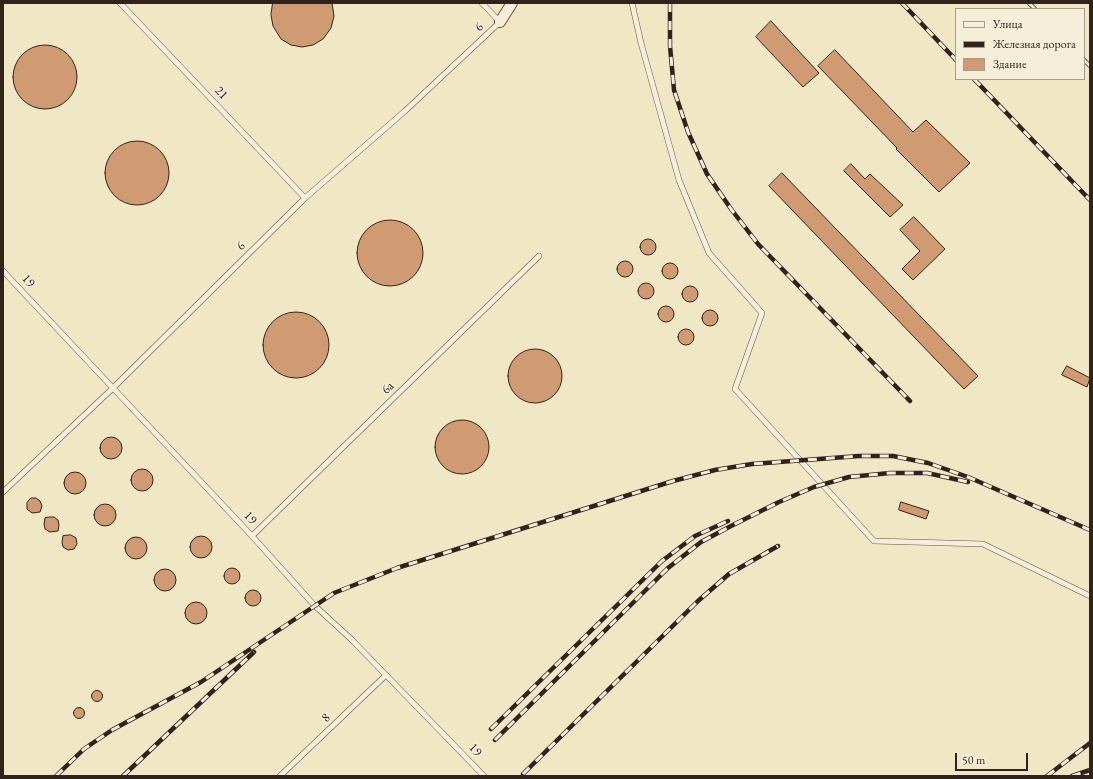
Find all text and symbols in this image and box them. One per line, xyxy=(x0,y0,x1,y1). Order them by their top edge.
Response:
legend xyxy=(955,8,1085,80)
text: Улица xyxy=(993,16,1023,32)
street label: 6 xyxy=(471,19,487,35)
text: Железная дорога xyxy=(993,36,1076,52)
text: Здание xyxy=(993,56,1027,72)
street label: 21 xyxy=(211,83,231,103)
street label: 6 xyxy=(233,238,249,254)
street label: 19 xyxy=(18,271,38,291)
street label: 6a xyxy=(378,378,398,398)
street label: 19 xyxy=(240,508,260,528)
street label: 8 xyxy=(318,710,334,726)
street label: 19 xyxy=(465,740,485,760)
scale bar xyxy=(957,745,1030,771)
text: 50 m xyxy=(962,752,985,768)

